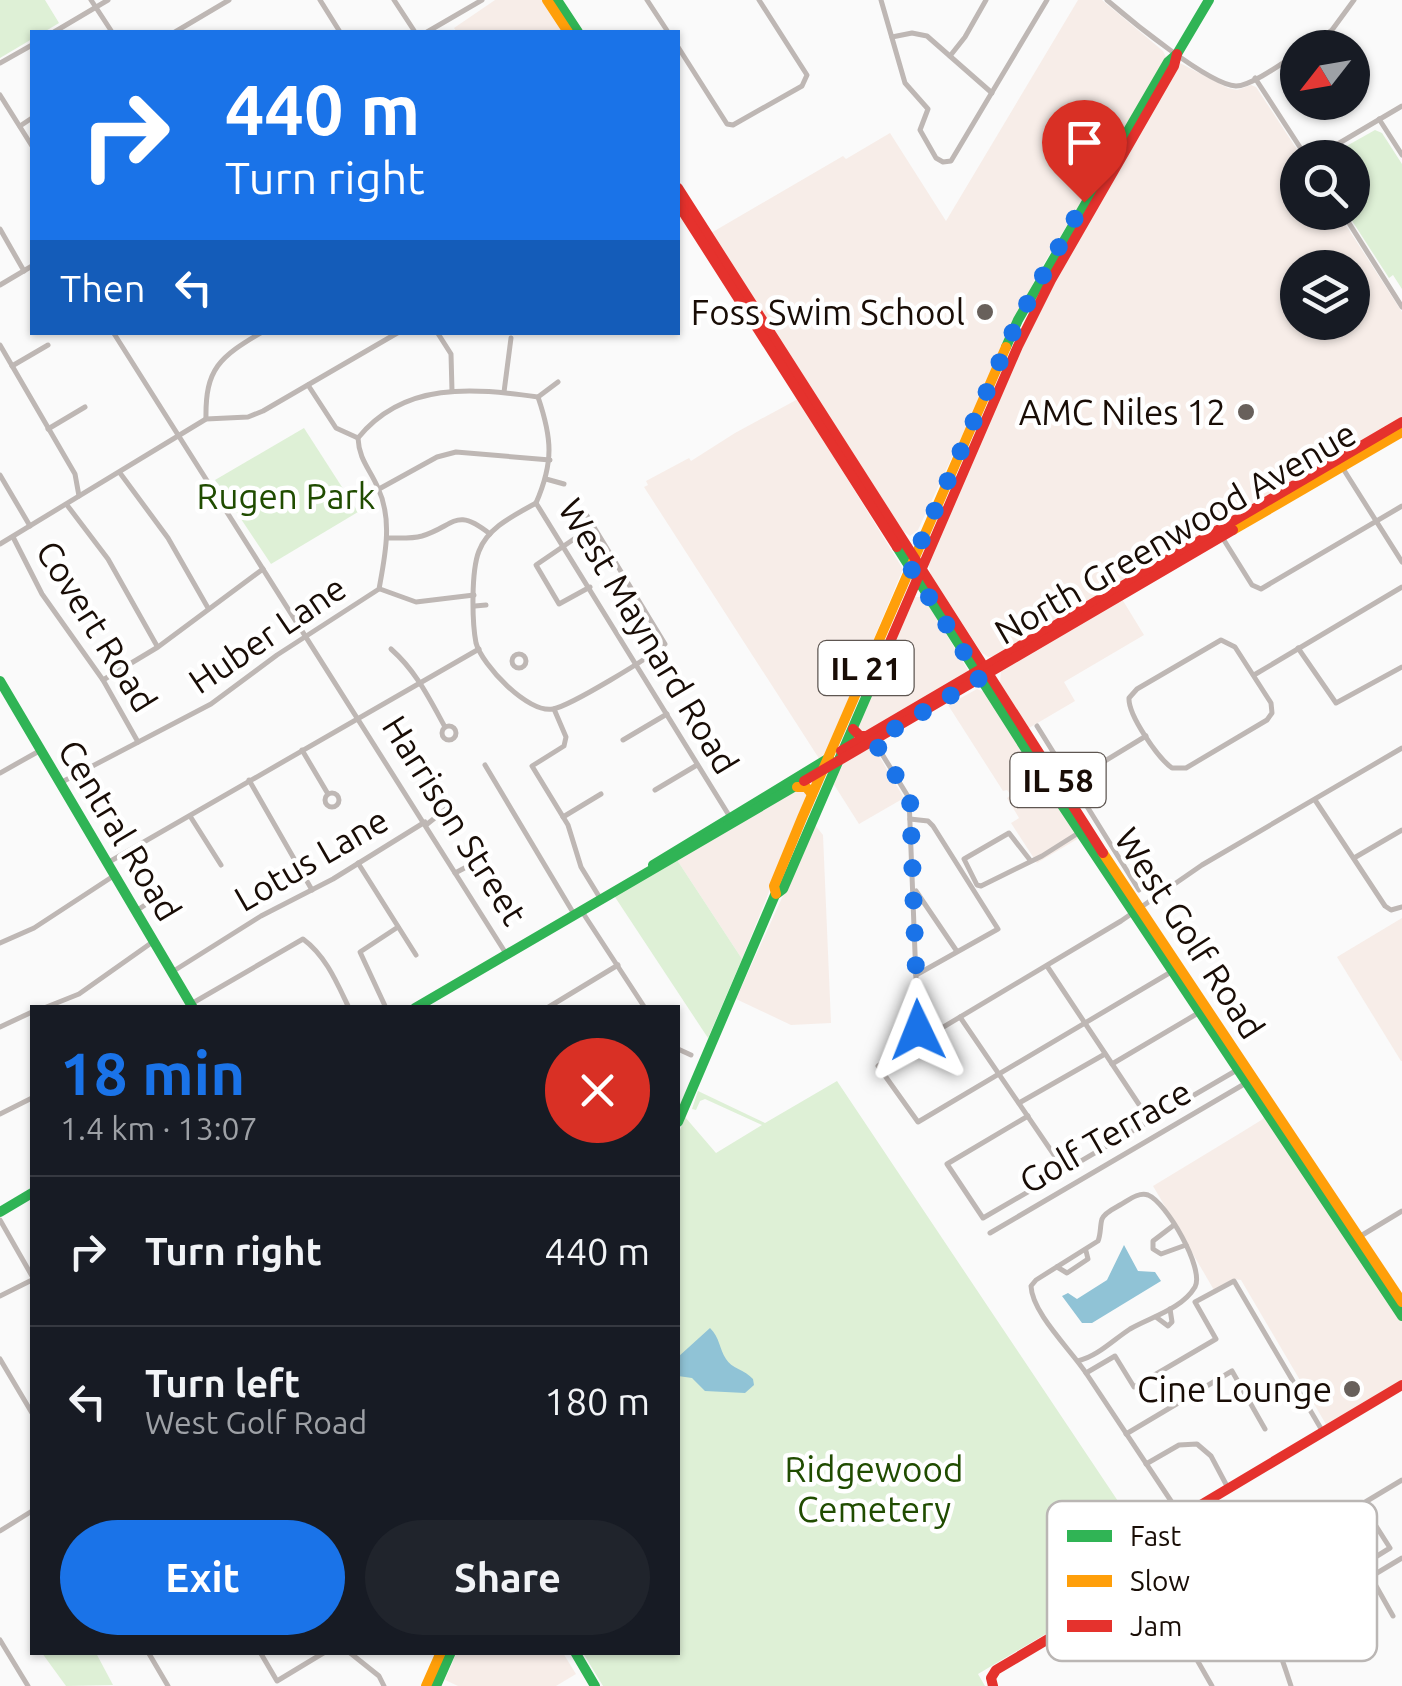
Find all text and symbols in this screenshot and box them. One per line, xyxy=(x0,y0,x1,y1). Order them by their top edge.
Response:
north arrow xyxy=(1280,30,1370,120)
map controls xyxy=(1280,30,1370,340)
icon: right xyxy=(60,70,190,200)
text: 440 m xyxy=(225,70,420,148)
pin xyxy=(1042,100,1127,203)
icon: arrive xyxy=(1057,115,1112,170)
button: search xyxy=(1280,140,1370,230)
text: Turn right xyxy=(225,152,425,203)
button: layers xyxy=(1280,250,1370,340)
icon: left xyxy=(166,260,221,315)
text: Then xyxy=(60,267,146,309)
place label: Foss Swim School xyxy=(691,292,965,332)
marker: Foss Swim School xyxy=(974,301,996,323)
place label: AMC Niles 12 xyxy=(1019,392,1226,432)
marker: AMC Niles 12 xyxy=(1235,401,1257,423)
street label: North Greenwood Avenue xyxy=(987,412,1363,652)
park label: Rugen Park xyxy=(197,476,376,516)
street label: West Maynard Road xyxy=(551,491,747,781)
street label: Covert Road xyxy=(29,533,165,719)
street label: Huber Lane xyxy=(181,567,353,701)
road number: IL 21 xyxy=(818,641,914,695)
street label: Harrison Street xyxy=(375,708,535,932)
street label: Central Road xyxy=(50,732,190,928)
road number: IL 58 xyxy=(1010,753,1106,807)
street label: Lotus Lane xyxy=(227,799,395,919)
street label: West Golf Road xyxy=(1107,820,1273,1046)
position arrow xyxy=(866,978,970,1082)
button: close xyxy=(545,1038,650,1143)
text: 18 min xyxy=(60,1039,245,1106)
street label: Golf Terrace xyxy=(1012,1071,1198,1201)
text: 1.4 km · 13:07 xyxy=(60,1110,258,1146)
icon: right xyxy=(60,1224,115,1279)
text: Turn right xyxy=(145,1230,322,1272)
text: 440 m xyxy=(544,1230,650,1272)
text: Turn left xyxy=(145,1362,300,1404)
place label: Cine Lounge xyxy=(1137,1369,1332,1409)
icon: left xyxy=(60,1374,115,1429)
marker: Cine Lounge xyxy=(1341,1378,1363,1400)
text: 180 m xyxy=(544,1380,650,1422)
text: West Golf Road xyxy=(145,1404,367,1440)
park label: Ridgewood Cemetery xyxy=(785,1449,963,1529)
legend xyxy=(1047,1501,1377,1661)
button: Exit xyxy=(60,1520,345,1635)
button: Share xyxy=(365,1520,650,1635)
text: Fast xyxy=(1130,1520,1181,1551)
text: Slow xyxy=(1130,1565,1190,1596)
text: Jam xyxy=(1130,1610,1182,1641)

